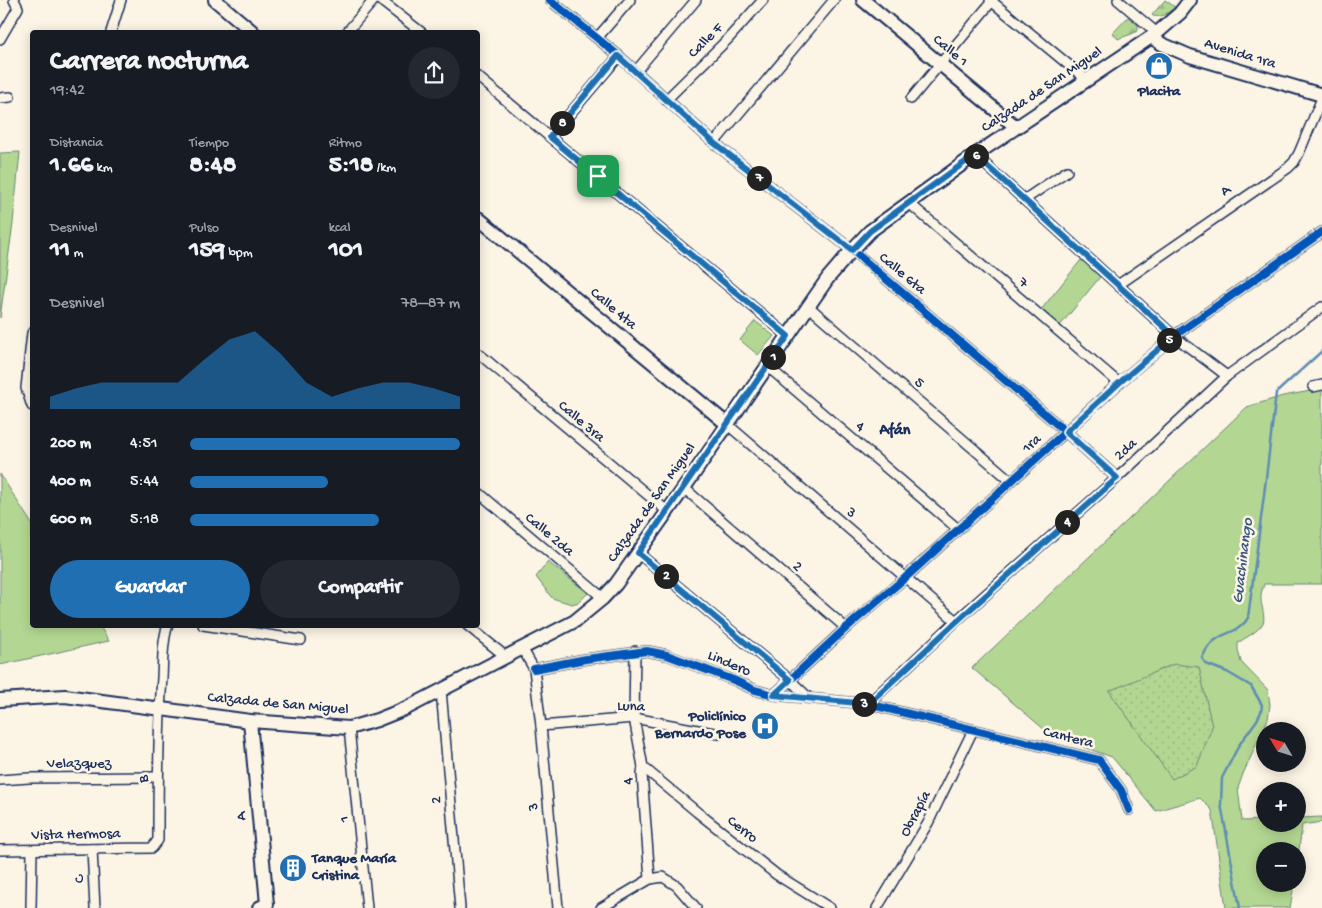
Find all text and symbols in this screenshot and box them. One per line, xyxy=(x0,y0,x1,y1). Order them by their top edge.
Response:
street label: Calle F xyxy=(685,19,728,62)
street label: Calle 1 xyxy=(929,31,971,71)
street label: Avenida 1ra xyxy=(1202,35,1279,74)
street label: Calzada de San Miguel xyxy=(978,43,1106,137)
text: Carrera nocturna xyxy=(50,46,248,79)
button: share xyxy=(408,47,460,99)
shop icon: Placita xyxy=(1144,51,1174,81)
text: 19:42 xyxy=(50,82,85,101)
place label: Placita xyxy=(1137,83,1181,101)
pin: 8 xyxy=(550,110,574,136)
text: 8 xyxy=(559,115,566,132)
text: Distancia xyxy=(50,135,103,152)
text: Tiempo xyxy=(189,135,229,152)
text: Ritmo xyxy=(329,135,362,152)
pin: 6 xyxy=(964,144,988,168)
text: 6 xyxy=(973,148,980,165)
text: 1.66 xyxy=(50,152,93,181)
text: 8:48 xyxy=(189,152,236,181)
text: 5:18 xyxy=(329,152,373,181)
pin xyxy=(577,155,619,197)
text: km xyxy=(93,160,113,177)
text: /km xyxy=(373,160,396,177)
icon: arrive xyxy=(584,162,612,190)
pin: 7 xyxy=(746,166,772,190)
text: 7 xyxy=(756,170,763,187)
street label: A xyxy=(1217,180,1236,201)
text: Desnivel xyxy=(50,220,98,237)
text: Pulso xyxy=(189,220,219,237)
text: kcal xyxy=(329,220,351,237)
text: 11 xyxy=(50,237,70,266)
text: 159 xyxy=(189,237,225,266)
text: 101 xyxy=(329,237,363,266)
text: m xyxy=(70,245,83,262)
text: bpm xyxy=(225,245,253,262)
street label: Calle 6ta xyxy=(875,249,930,299)
street label: 7 xyxy=(1013,273,1033,293)
street label: Calle 4ta xyxy=(586,284,641,334)
text: Desnivel xyxy=(50,295,104,314)
text: 78–87 m xyxy=(401,295,460,314)
pin: 5 xyxy=(1156,328,1182,352)
text: 5 xyxy=(1166,332,1173,349)
pin: 1 xyxy=(760,344,786,370)
text: 1 xyxy=(771,349,776,366)
street label: 5 xyxy=(910,374,928,392)
street label: Calle 3ra xyxy=(554,397,609,447)
street label: 4 xyxy=(851,418,869,436)
district label: Afán xyxy=(879,421,911,441)
street label: 1ra xyxy=(1018,430,1046,458)
text: 200 m xyxy=(50,435,91,454)
text: 4:51 xyxy=(130,435,157,454)
street label: 2da xyxy=(1111,435,1142,465)
street label: Calzada de San Miguel xyxy=(604,440,700,566)
text: 400 m xyxy=(50,473,91,492)
text: 5:44 xyxy=(130,473,159,492)
street label: 3 xyxy=(841,503,860,522)
street label: Calle 2da xyxy=(521,509,578,561)
pin: 4 xyxy=(1054,510,1080,534)
text: 600 m xyxy=(50,511,91,530)
text: 5:18 xyxy=(130,511,159,530)
text: 4 xyxy=(1064,514,1071,531)
water label: Guachinango xyxy=(1229,517,1259,605)
street label: 2 xyxy=(788,558,806,576)
button: Guardar xyxy=(50,560,250,618)
button: Compartir xyxy=(260,560,460,618)
pin: 2 xyxy=(654,564,678,588)
text: 2 xyxy=(663,568,670,585)
street label: Lindero xyxy=(705,647,754,681)
street label: Calzada de San Miguel xyxy=(207,689,349,719)
pin: 3 xyxy=(852,692,876,716)
text: 3 xyxy=(861,696,868,713)
street label: Luna xyxy=(617,698,646,717)
place label: Policlínico Bernardo Pose xyxy=(654,708,747,743)
hospital icon: Policlínico Bernardo Pose xyxy=(750,711,780,741)
north arrow xyxy=(1256,722,1306,772)
map controls xyxy=(1256,722,1306,892)
street label: Cantera xyxy=(1041,723,1096,753)
street label: Velazquez xyxy=(46,755,112,773)
street label: B xyxy=(135,775,153,784)
street label: 4 xyxy=(620,777,638,785)
button: + xyxy=(1256,782,1306,832)
street label: Obrapía xyxy=(896,787,936,840)
street label: 2 xyxy=(428,796,446,804)
street label: 3 xyxy=(525,802,543,813)
street label: A xyxy=(233,810,251,821)
street label: Cerro xyxy=(723,812,761,848)
street label: 1 xyxy=(336,815,354,824)
street label: Vista Hermosa xyxy=(30,825,121,845)
button: − xyxy=(1256,842,1306,892)
place label: Tanque María Cristina xyxy=(311,850,397,885)
building icon: Tanque María Cristina xyxy=(278,853,308,883)
street label: C xyxy=(71,874,89,883)

